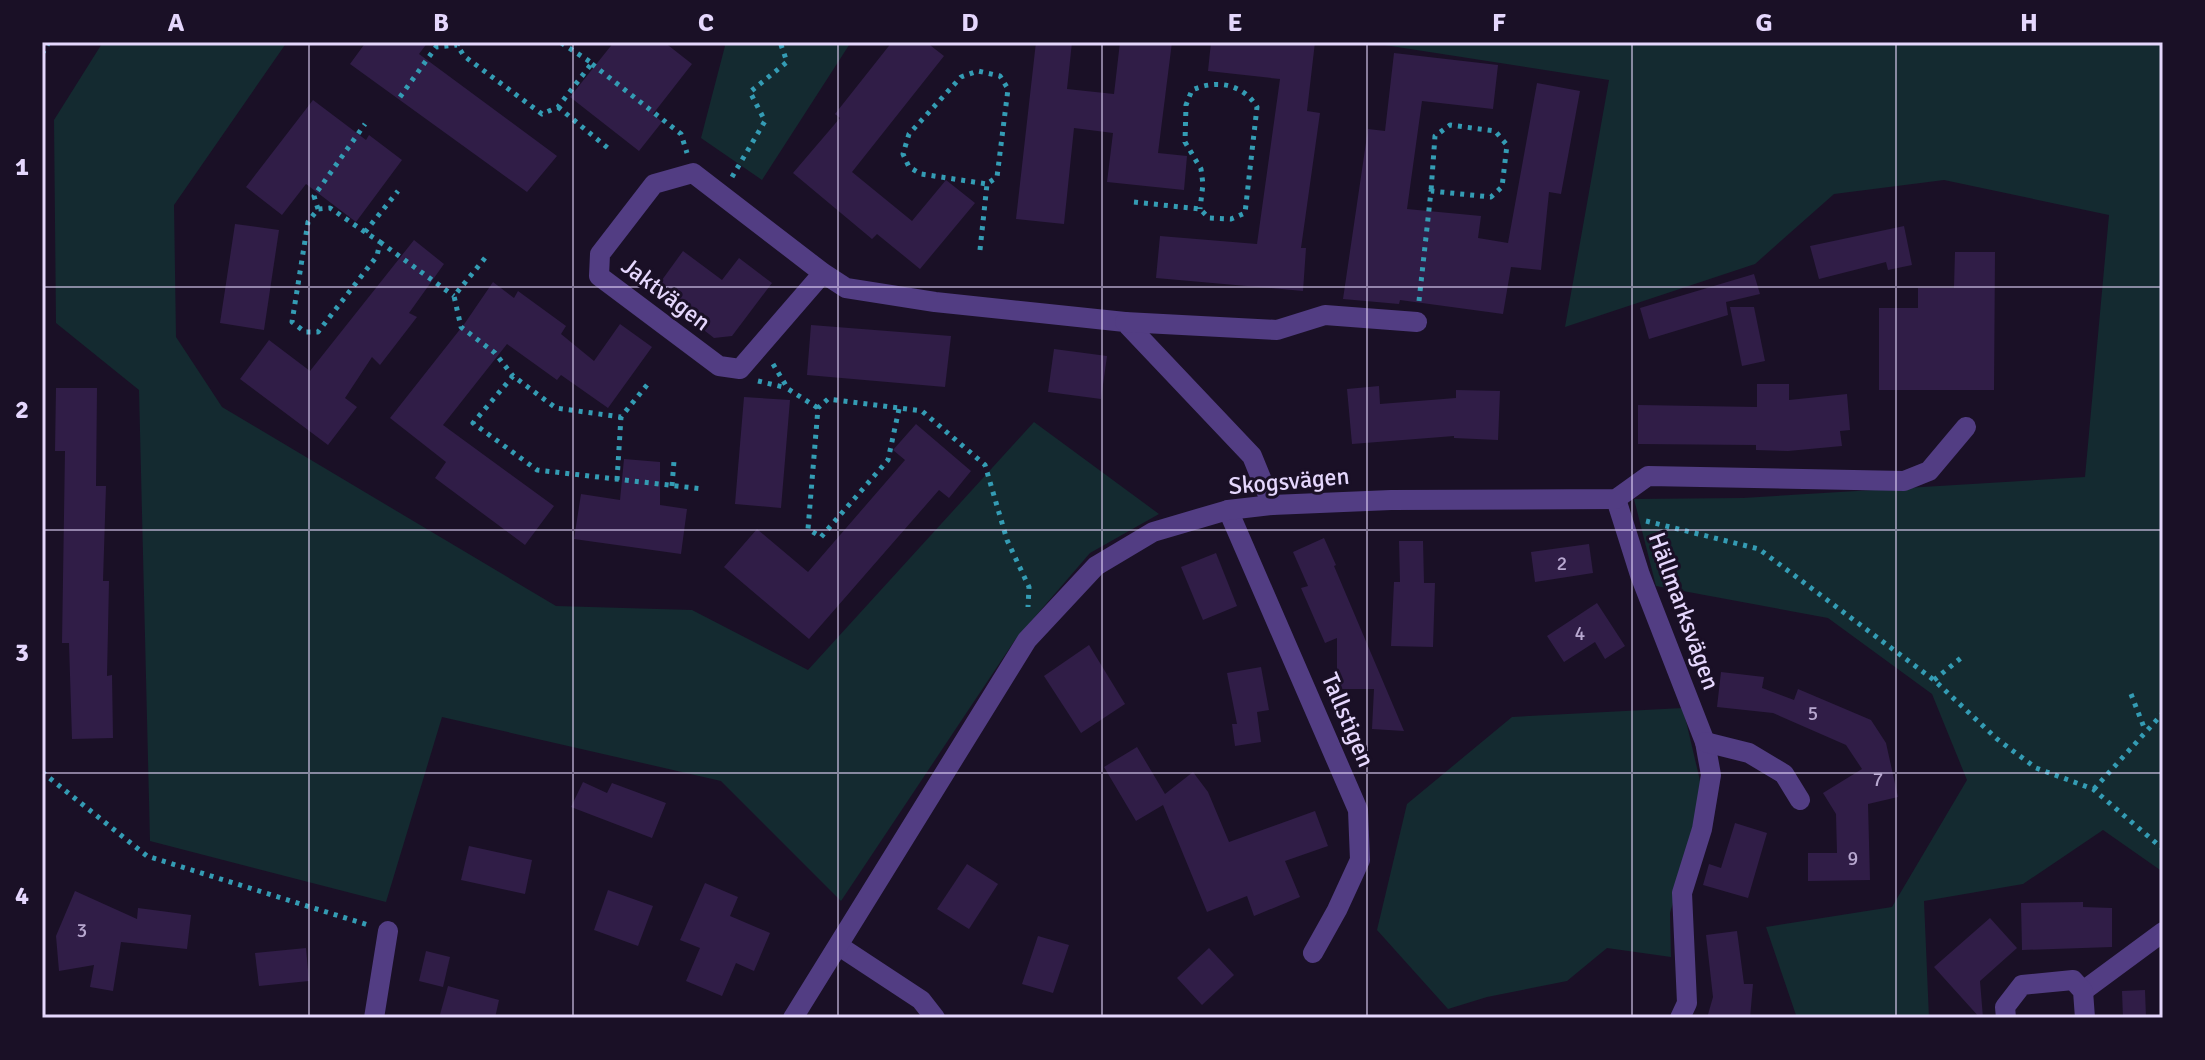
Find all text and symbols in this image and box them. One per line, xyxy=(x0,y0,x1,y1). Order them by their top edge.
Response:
text: A xyxy=(168,7,185,39)
text: B xyxy=(433,7,449,39)
text: C xyxy=(698,7,714,39)
text: D xyxy=(961,7,979,39)
text: E xyxy=(1228,7,1242,39)
text: F xyxy=(1492,7,1506,39)
text: G xyxy=(1755,7,1773,39)
text: H xyxy=(2020,7,2038,39)
text: 1 xyxy=(15,151,29,183)
street label: Jaktvägen xyxy=(616,251,716,337)
text: 2 xyxy=(15,394,29,426)
street label: Skogsvägen xyxy=(1227,461,1351,501)
street label: Hällmarksvägen xyxy=(1642,528,1726,694)
house number: 2 xyxy=(1557,551,1567,576)
house number: 4 xyxy=(1575,621,1586,646)
text: 3 xyxy=(15,637,29,669)
street label: Tallstigen xyxy=(1315,668,1381,772)
house number: 5 xyxy=(1808,701,1818,726)
house number: 7 xyxy=(1873,767,1883,792)
house number: 9 xyxy=(1848,846,1858,871)
text: 4 xyxy=(15,880,29,912)
house number: 3 xyxy=(77,918,87,943)

